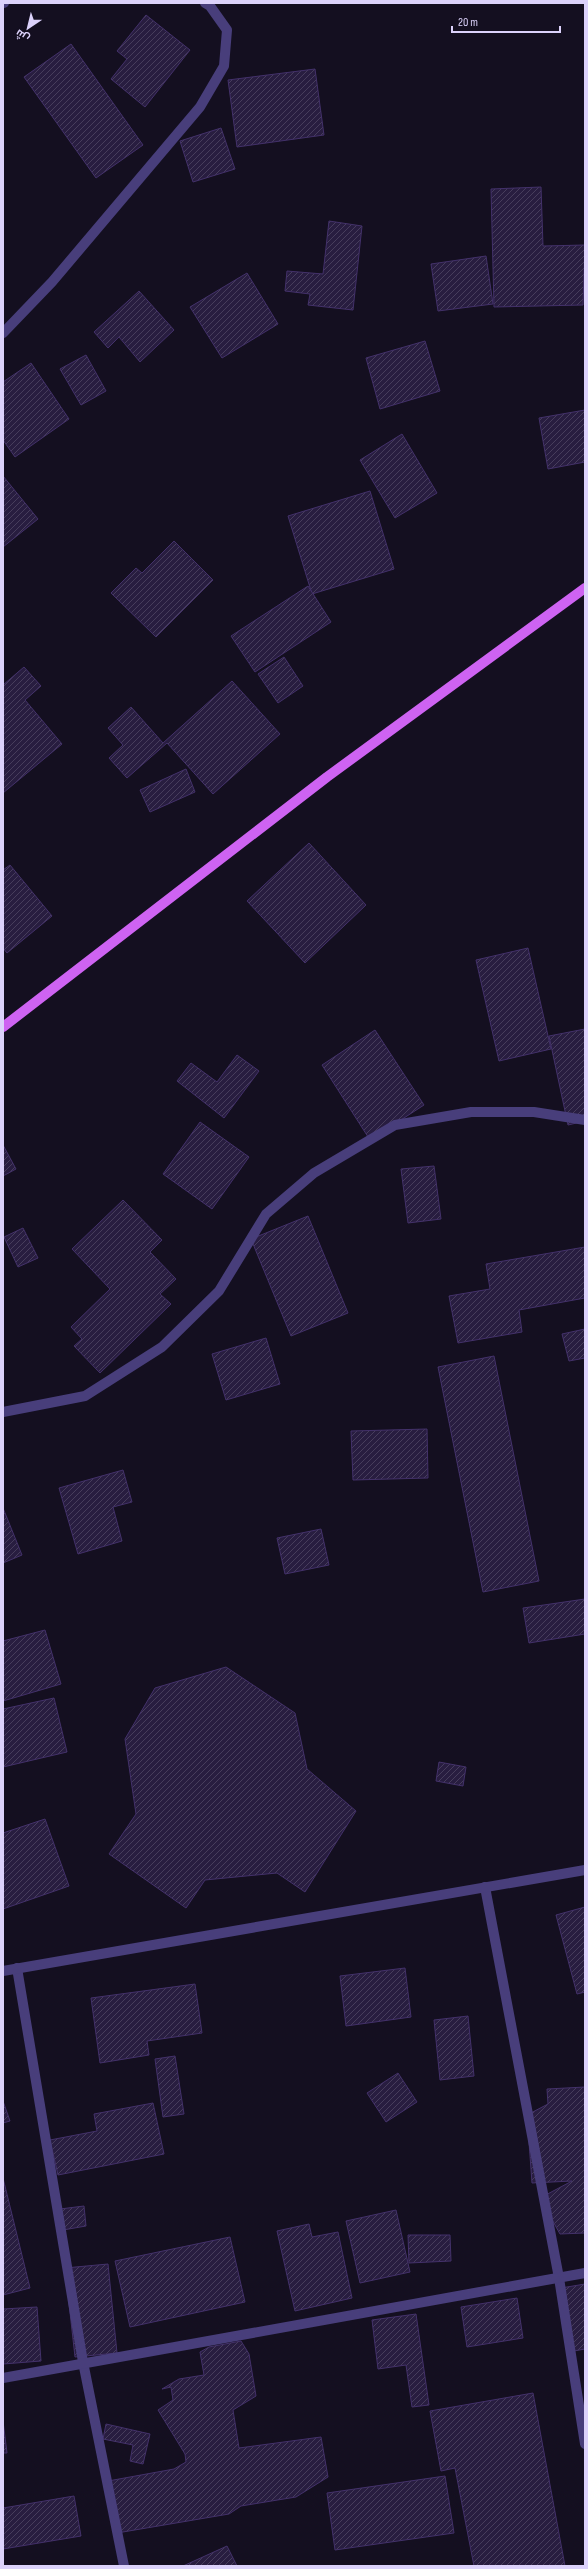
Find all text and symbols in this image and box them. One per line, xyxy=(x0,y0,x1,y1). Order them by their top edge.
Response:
north arrow xyxy=(8,8,48,48)
scale bar xyxy=(452,8,560,34)
text: 20 m xyxy=(458,15,478,30)
text: ش xyxy=(13,26,32,45)

